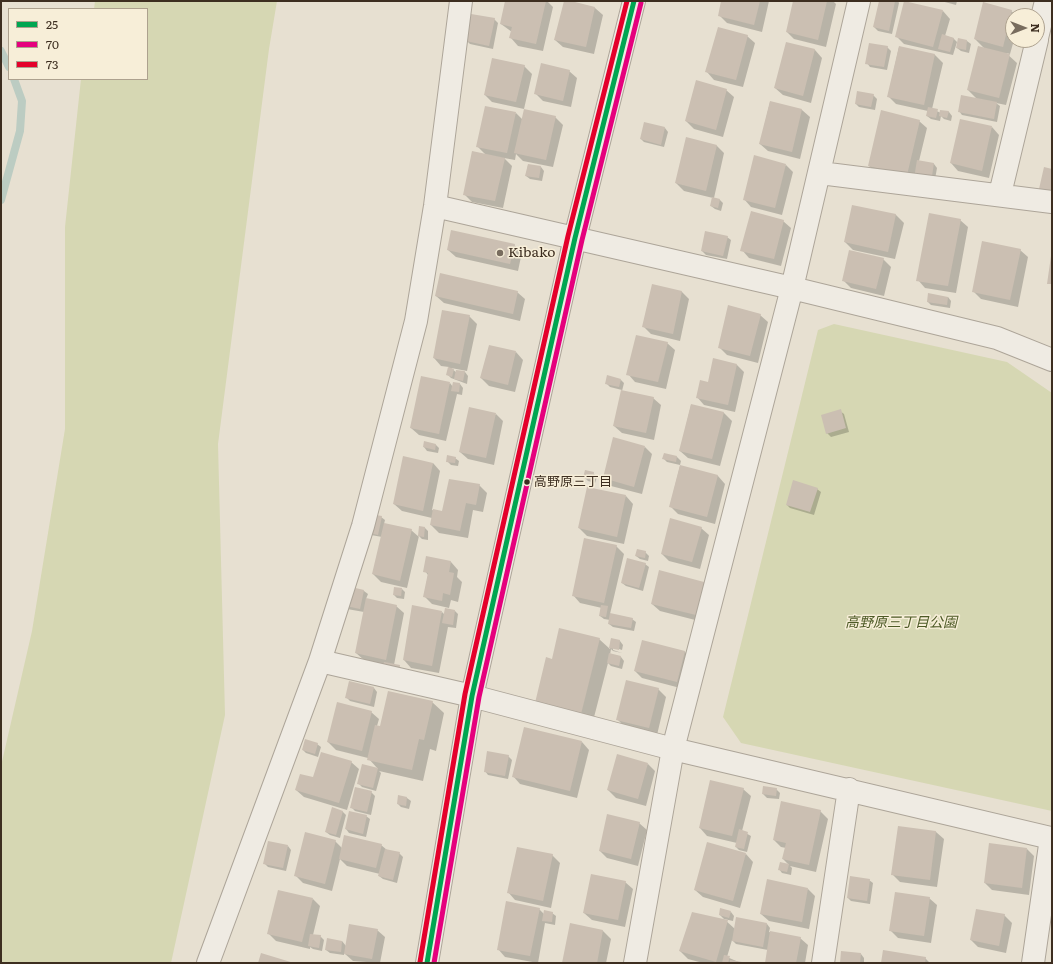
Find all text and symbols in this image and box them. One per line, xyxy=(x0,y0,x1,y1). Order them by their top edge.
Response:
legend xyxy=(8,8,148,80)
north arrow xyxy=(1005,8,1045,48)
text: 25 xyxy=(46,15,58,33)
text: N xyxy=(1028,23,1044,33)
text: 70 xyxy=(46,35,59,53)
text: 73 xyxy=(46,55,58,73)
place label: Kibako xyxy=(508,245,556,261)
marker: Kibako xyxy=(495,248,505,258)
place label: 高野原三丁目 xyxy=(534,474,612,490)
marker: 高野原三丁目 xyxy=(522,477,532,487)
park label: 高野原三丁目公園 xyxy=(845,615,957,631)

